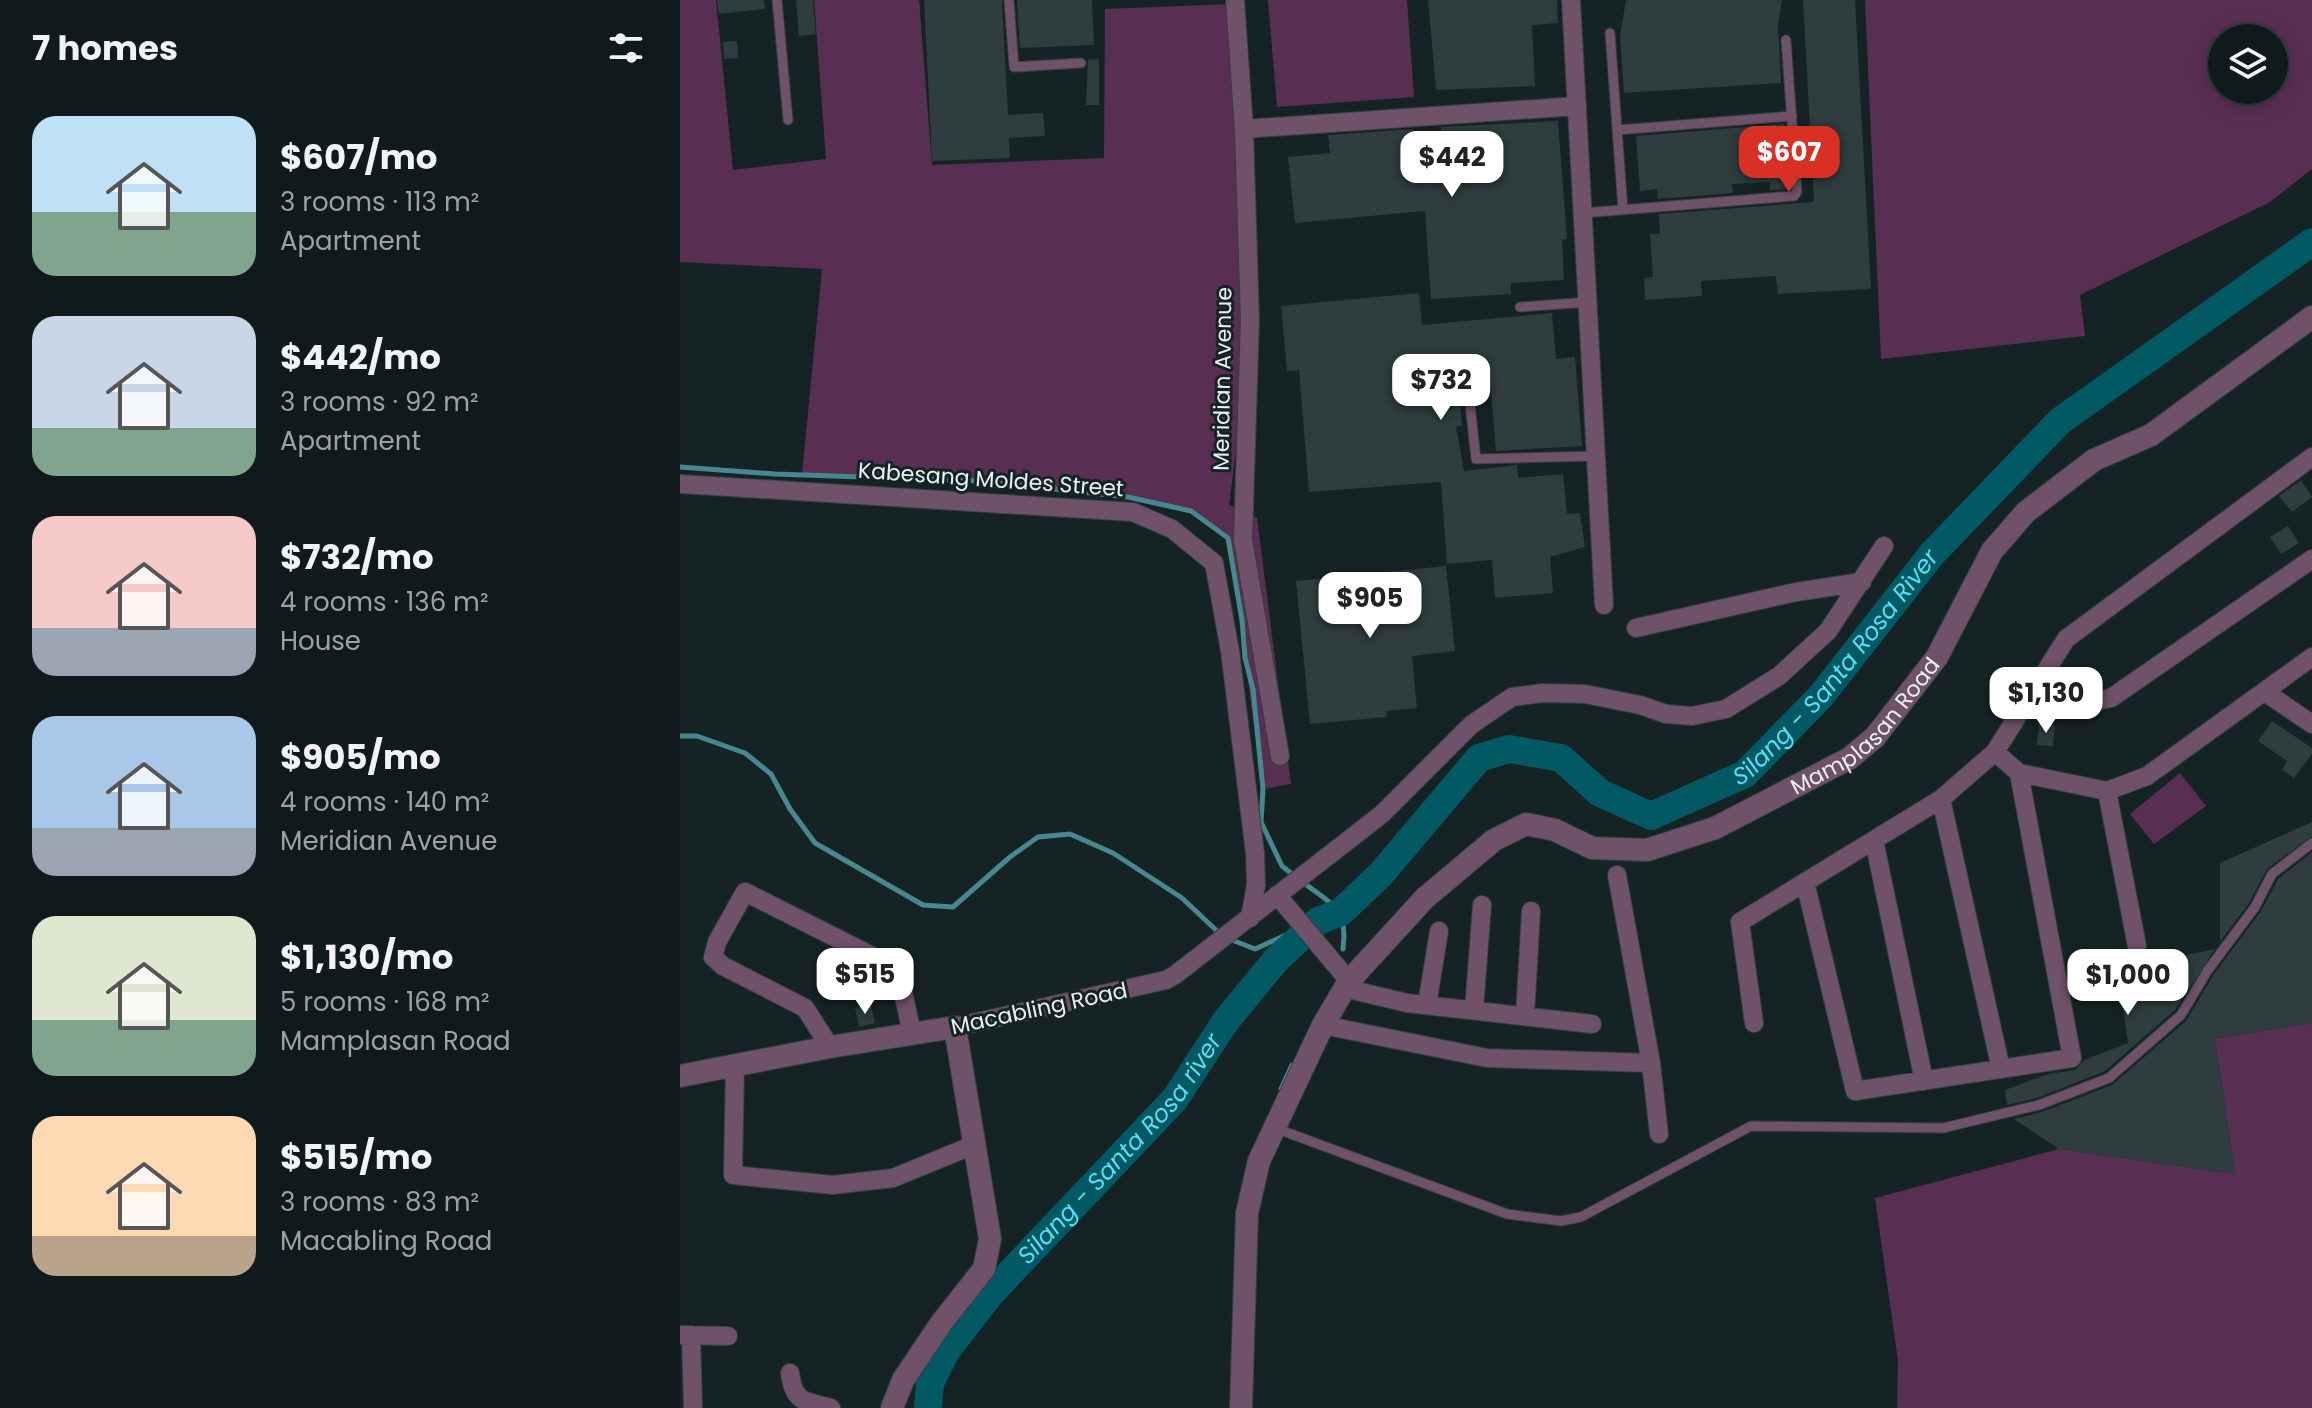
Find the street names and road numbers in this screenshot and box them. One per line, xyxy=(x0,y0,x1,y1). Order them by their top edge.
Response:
street label: Meridian Avenue xyxy=(1205,287,1240,471)
street label: Kabesang Moldes Street xyxy=(857,455,1125,504)
street label: Mamplasan Road xyxy=(1785,651,1947,802)
street label: Macabling Road xyxy=(948,975,1130,1042)

